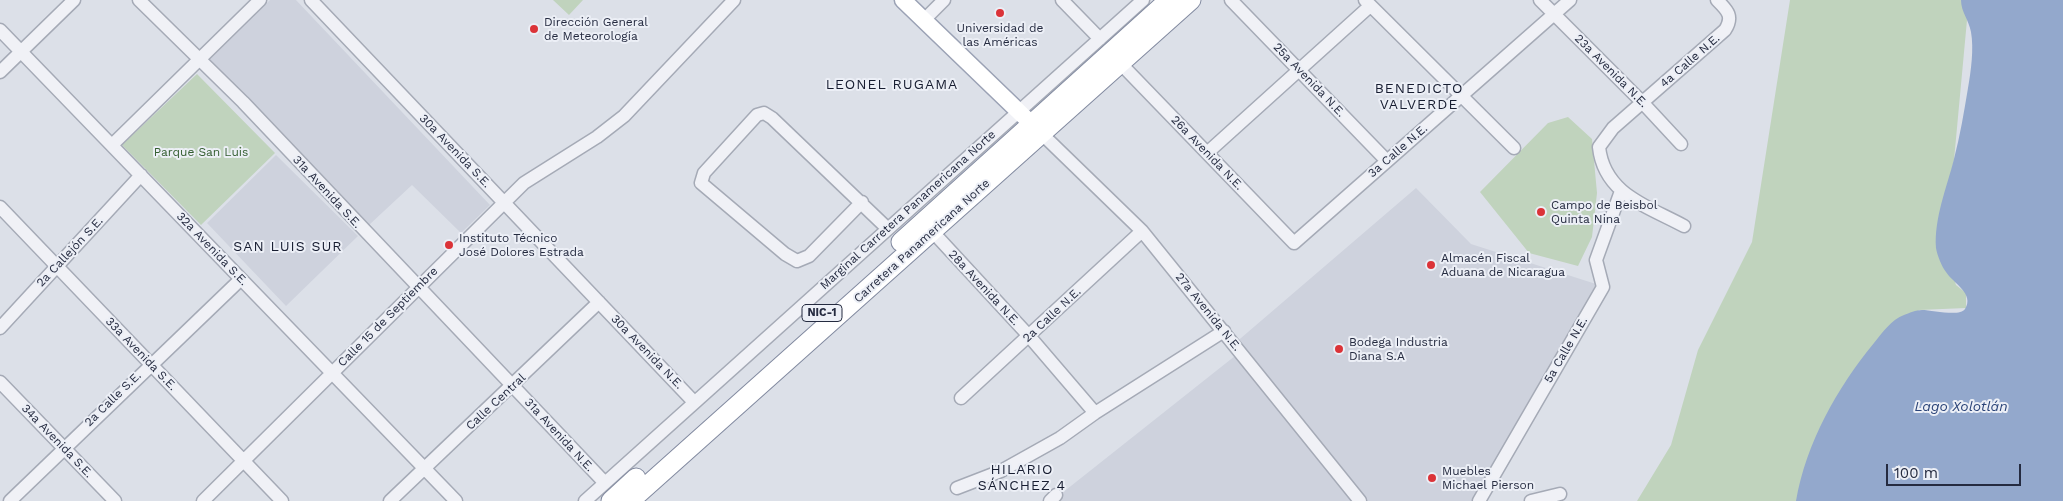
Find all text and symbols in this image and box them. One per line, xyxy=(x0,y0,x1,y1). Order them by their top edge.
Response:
marker: Universidad de las Américas xyxy=(994,7,1006,19)
place label: Dirección General de Meteorología xyxy=(544,15,648,43)
place label: Universidad de las Américas xyxy=(957,21,1043,49)
marker: Dirección General de Meteorología xyxy=(528,23,540,35)
street label: 23a Avenida N.E. xyxy=(1571,31,1651,111)
street label: 4a Calle N.E. xyxy=(1657,31,1723,91)
street label: 25a Avenida N.E. xyxy=(1270,40,1348,120)
district label: LEONEL RUGAMA xyxy=(824,77,960,93)
district label: BENEDICTO VALVERDE xyxy=(1374,81,1464,114)
street label: 30a Avenida S.E. xyxy=(416,111,494,191)
street label: 26a Avenida N.E. xyxy=(1168,113,1246,193)
street label: 3a Calle N.E. xyxy=(1365,121,1431,181)
street label: Marginal Carretera Panamericana Norte xyxy=(817,127,999,293)
park label: Parque San Luis xyxy=(154,145,248,159)
street label: 31a Avenida S.E. xyxy=(290,153,364,231)
street label: Carretera Panamericana Norte xyxy=(851,176,993,306)
place label: Campo de Beisbol Quinta Nina xyxy=(1551,198,1657,226)
marker: Campo de Beisbol Quinta Nina xyxy=(1535,206,1547,218)
street label: 32a Avenida S.E. xyxy=(173,209,251,289)
street label: 2a Callejón S.E. xyxy=(34,214,106,290)
place label: Instituto Técnico José Dolores Estrada xyxy=(459,231,584,259)
district label: SAN LUIS SUR xyxy=(232,239,344,255)
marker: Instituto Técnico José Dolores Estrada xyxy=(443,239,455,251)
street label: 28a Avenida N.E. xyxy=(945,247,1023,329)
place label: Almacén Fiscal Aduana de Nicaragua xyxy=(1441,251,1565,279)
marker: Almacén Fiscal Aduana de Nicaragua xyxy=(1425,259,1437,271)
street label: Calle 15 de Septiembre xyxy=(335,264,441,370)
street label: 27a Avenida N.E. xyxy=(1172,270,1244,354)
street label: 2a Calle N.E. xyxy=(1020,284,1084,346)
road number: NIC-1 xyxy=(802,304,842,322)
street label: 30a Avenida N.E. xyxy=(608,312,686,392)
street label: 33a Avenida S.E. xyxy=(102,314,180,394)
street label: 5a Calle N.E. xyxy=(1541,314,1591,386)
place label: Bodega Industria Diana S.A xyxy=(1349,335,1448,363)
marker: Bodega Industria Diana S.A xyxy=(1333,343,1345,355)
street label: 2a Calle S.E. xyxy=(82,368,144,430)
street label: Calle Central xyxy=(463,371,529,433)
street label: 31a Avenida N.E. xyxy=(521,395,597,475)
water label: Lago Xolotlán xyxy=(1914,399,2008,415)
street label: 34a Avenida S.E. xyxy=(18,401,96,481)
scale bar xyxy=(1888,454,2023,486)
district label: HILARIO SÁNCHEZ 4 xyxy=(977,462,1067,494)
place label: Muebles Michael Pierson xyxy=(1442,464,1534,492)
text: 100 m xyxy=(1894,464,1938,482)
marker: Muebles Michael Pierson xyxy=(1426,472,1438,484)

